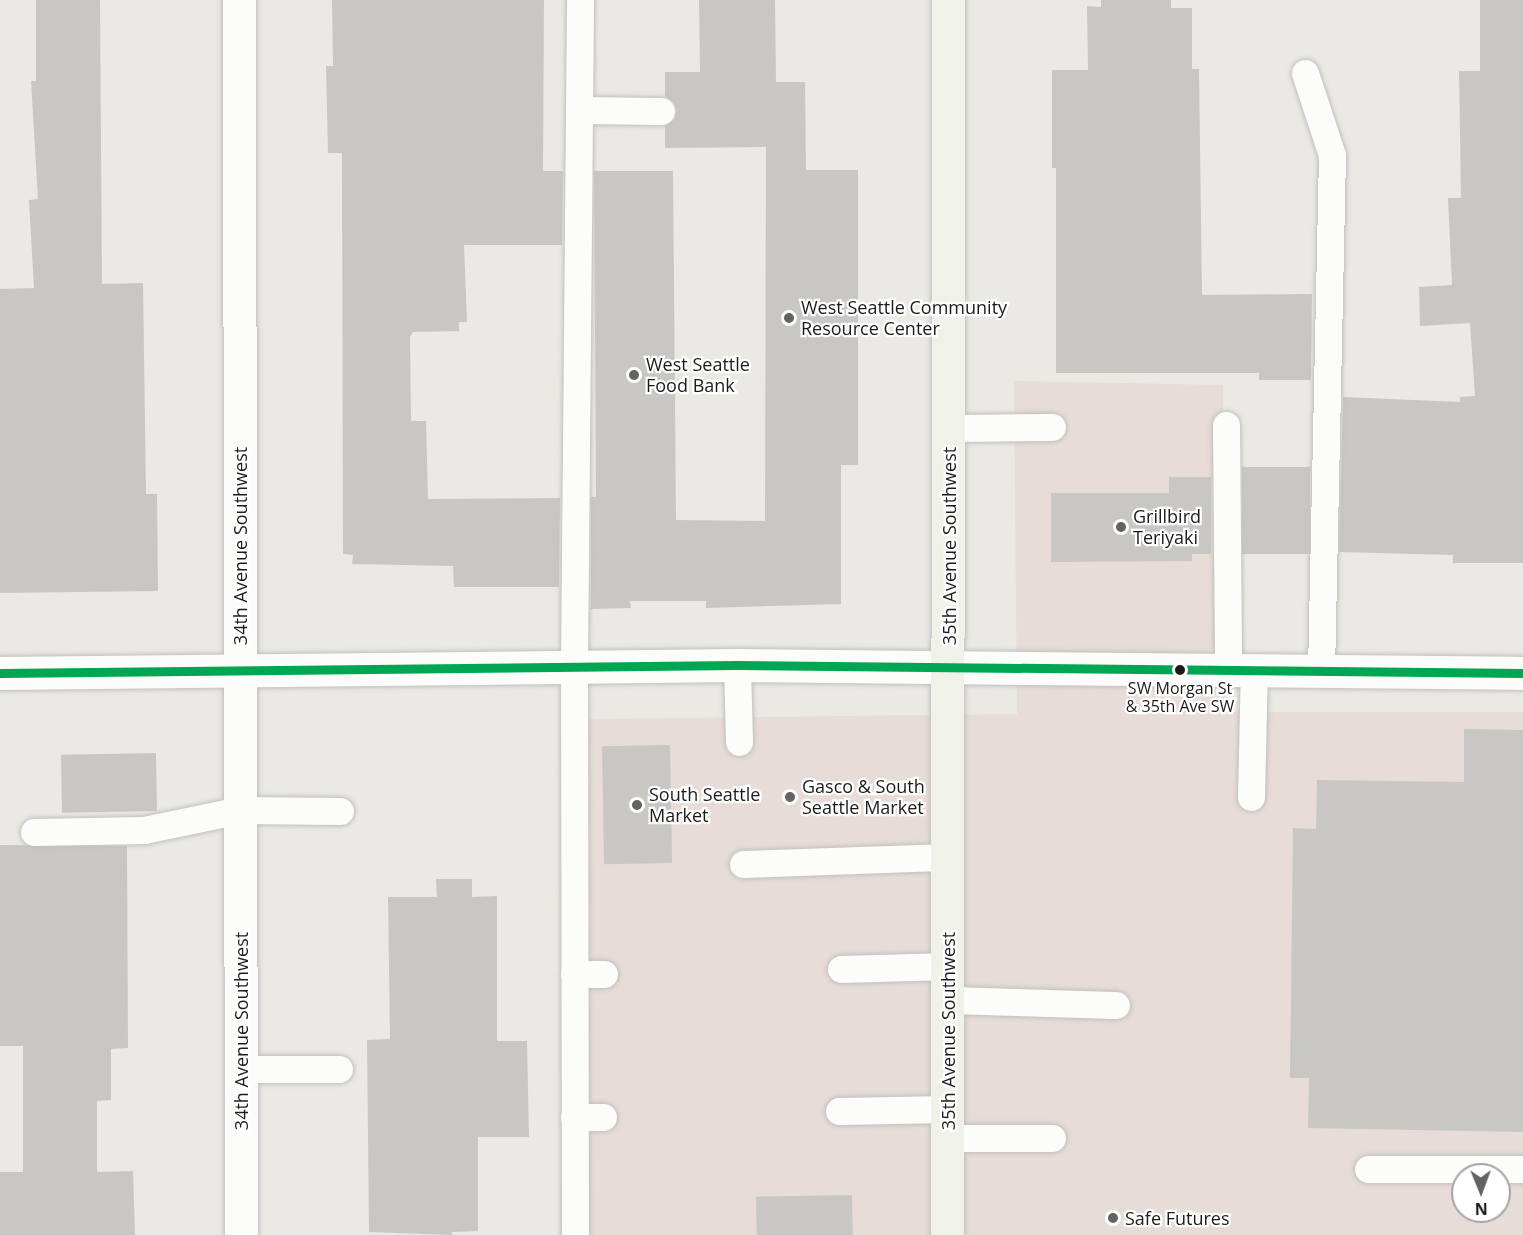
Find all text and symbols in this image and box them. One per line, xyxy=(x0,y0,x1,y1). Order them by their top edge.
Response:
place label: West Seattle Community Resource Center xyxy=(801,297,1007,340)
marker: West Seattle Community Resource Center xyxy=(782,311,796,325)
place label: West Seattle Food Bank xyxy=(646,354,750,397)
marker: West Seattle Food Bank xyxy=(627,368,641,382)
street label: 34th Avenue Southwest xyxy=(229,447,251,645)
street label: 35th Avenue Southwest xyxy=(938,447,960,645)
place label: Grillbird Teriyaki xyxy=(1133,506,1201,548)
marker: Grillbird Teriyaki xyxy=(1114,520,1128,534)
marker: SW Morgan St & 35th Ave SW xyxy=(1174,664,1186,676)
place label: SW Morgan St & 35th Ave SW xyxy=(1126,678,1234,716)
place label: Gasco & South Seattle Market xyxy=(802,776,925,818)
place label: South Seattle Market xyxy=(649,784,760,826)
marker: Gasco & South Seattle Market xyxy=(783,790,797,804)
marker: South Seattle Market xyxy=(630,798,644,812)
street label: 34th Avenue Southwest xyxy=(230,932,252,1130)
street label: 35th Avenue Southwest xyxy=(937,932,959,1130)
north arrow xyxy=(1451,1163,1511,1223)
text: N xyxy=(1475,1198,1488,1220)
place label: Safe Futures xyxy=(1125,1207,1230,1229)
marker: Safe Futures xyxy=(1106,1211,1120,1225)

